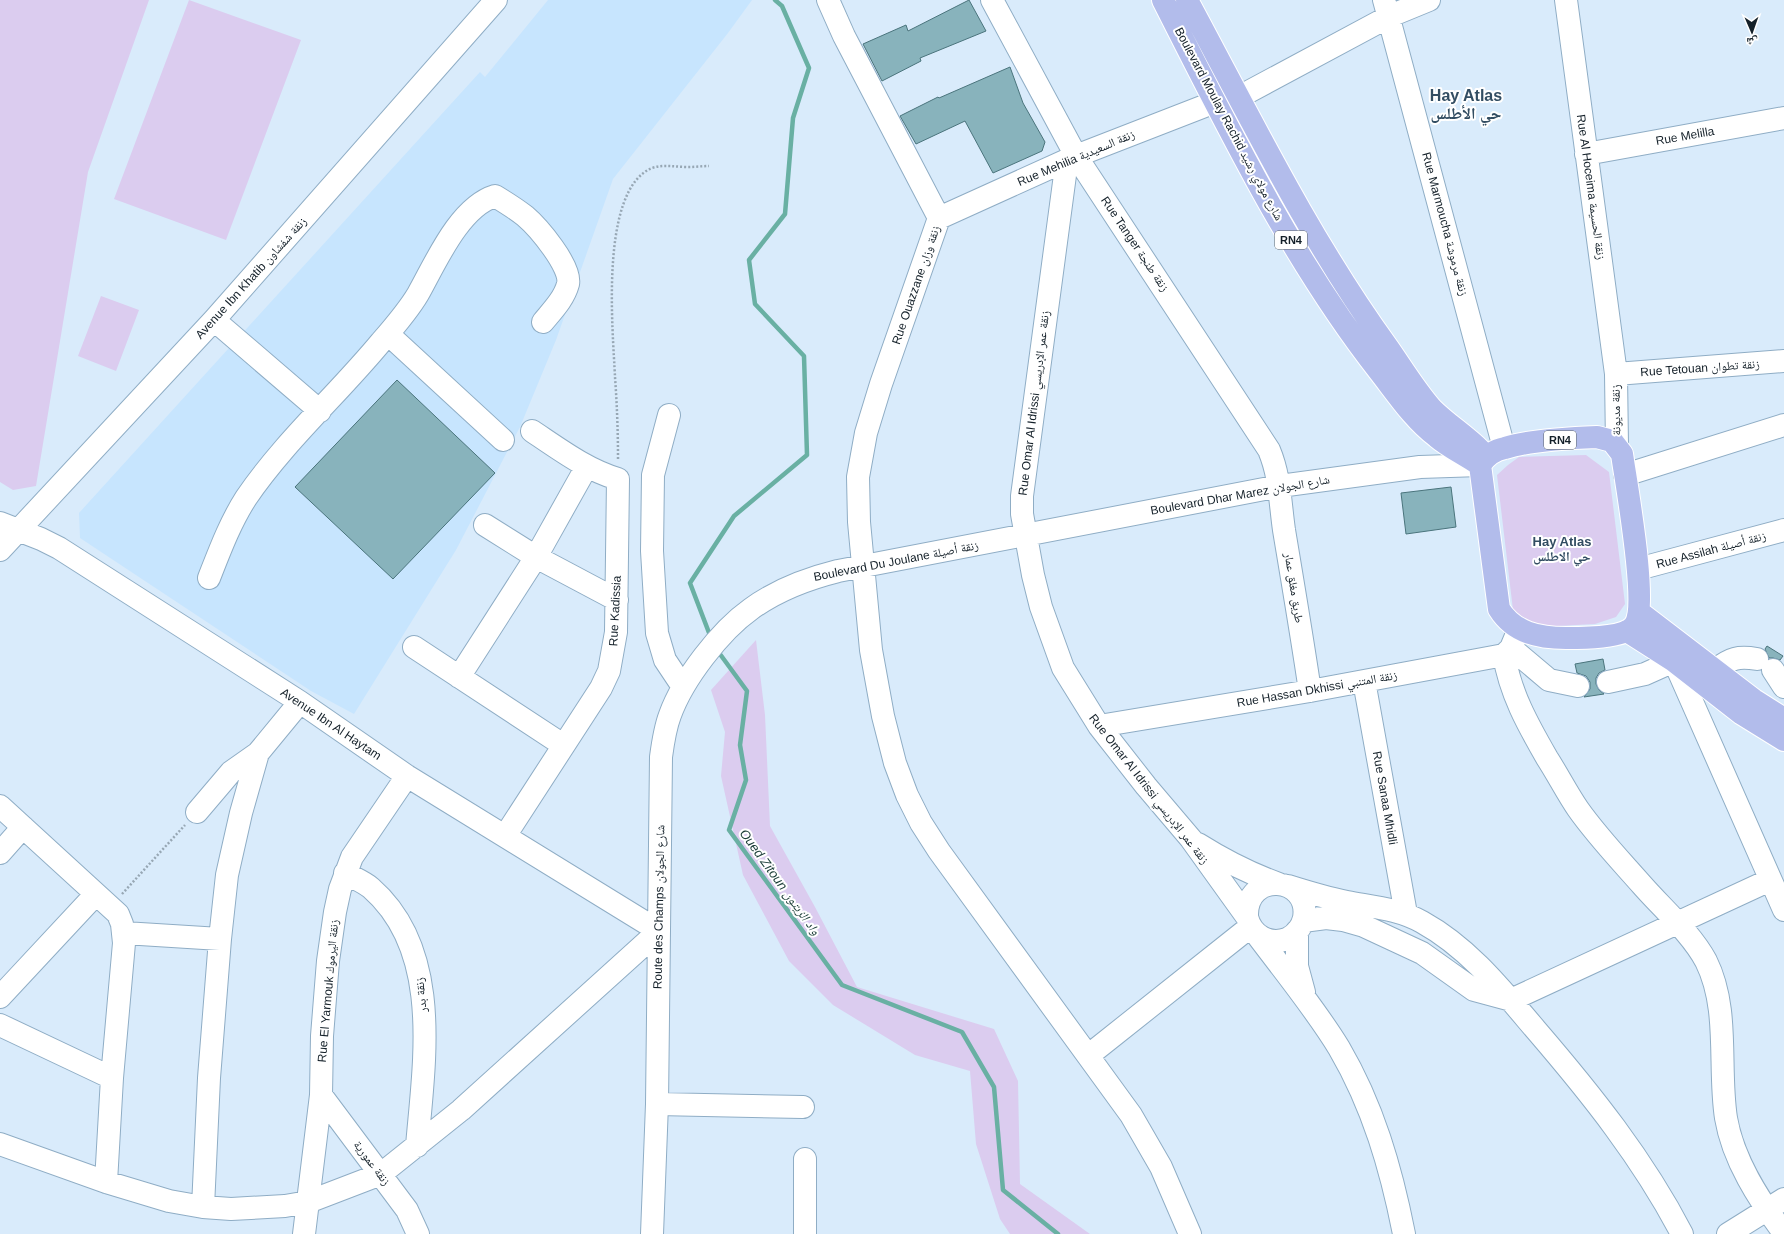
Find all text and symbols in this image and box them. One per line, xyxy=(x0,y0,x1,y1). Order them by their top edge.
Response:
north arrow xyxy=(1732,12,1772,52)
street label: Boulevard Moulay Rachid شارع مولاي رشيد xyxy=(1169,25,1286,225)
text: ش xyxy=(1746,34,1758,48)
district label: Hay Atlas حي الأطلس xyxy=(1430,87,1502,125)
street label: Rue Al Hoceima زنقة الحسيمة xyxy=(1574,113,1608,261)
street label: Rue Melilla xyxy=(1655,124,1716,148)
street label: Rue Mehilia زنقة السعيدية xyxy=(1015,127,1137,189)
street label: Rue Marmoucha زنقة مرموشة xyxy=(1419,151,1471,298)
street label: Rue Tanger زنقة طنجة xyxy=(1098,194,1172,294)
street label: Avenue Ibn Khatib زنقة شفشاون xyxy=(193,214,310,342)
street label: Rue Ouazzane زنقة وزان xyxy=(889,223,943,346)
road number: RN4 xyxy=(1275,231,1307,249)
street label: Rue Omar Al Idrissi زنقة عمر الإدريسي xyxy=(1016,309,1055,497)
street label: Rue Tetouan زنقة تطوان xyxy=(1640,357,1761,379)
street label: زنقة مديونة xyxy=(1609,384,1624,436)
road number: RN4 xyxy=(1544,431,1576,449)
street label: Boulevard Dhar Marez شارع الجولان xyxy=(1149,472,1331,519)
street label: Rue Assilah زنقة أصيلة xyxy=(1655,529,1768,572)
district label: Hay Atlas حي الاطلس xyxy=(1533,534,1591,567)
street label: Boulevard Du Joulane زنقة أصيلة xyxy=(812,538,980,584)
street label: طريق مغلق عمار xyxy=(1281,551,1306,624)
street label: Rue Kadissia xyxy=(606,575,624,647)
street label: Rue Hassan Dkhissi زنقة المتنبي xyxy=(1236,668,1399,713)
street label: Avenue Ibn Al Haytam xyxy=(278,685,384,763)
street label: Rue Omar Al Idrissi زنقة عمر الإدريسي xyxy=(1084,711,1212,869)
street label: Rue Sanaa Mhidli xyxy=(1370,750,1400,846)
street label: Route des Champs شارع الجولان xyxy=(651,825,668,989)
water label: Oued Zitoun واد الزيتون xyxy=(736,826,823,938)
street label: Rue El Yarmouk زنقة اليرموك xyxy=(315,919,341,1063)
street label: زنقة بدر xyxy=(412,976,430,1014)
street label: زنقة عمورية xyxy=(351,1138,394,1188)

